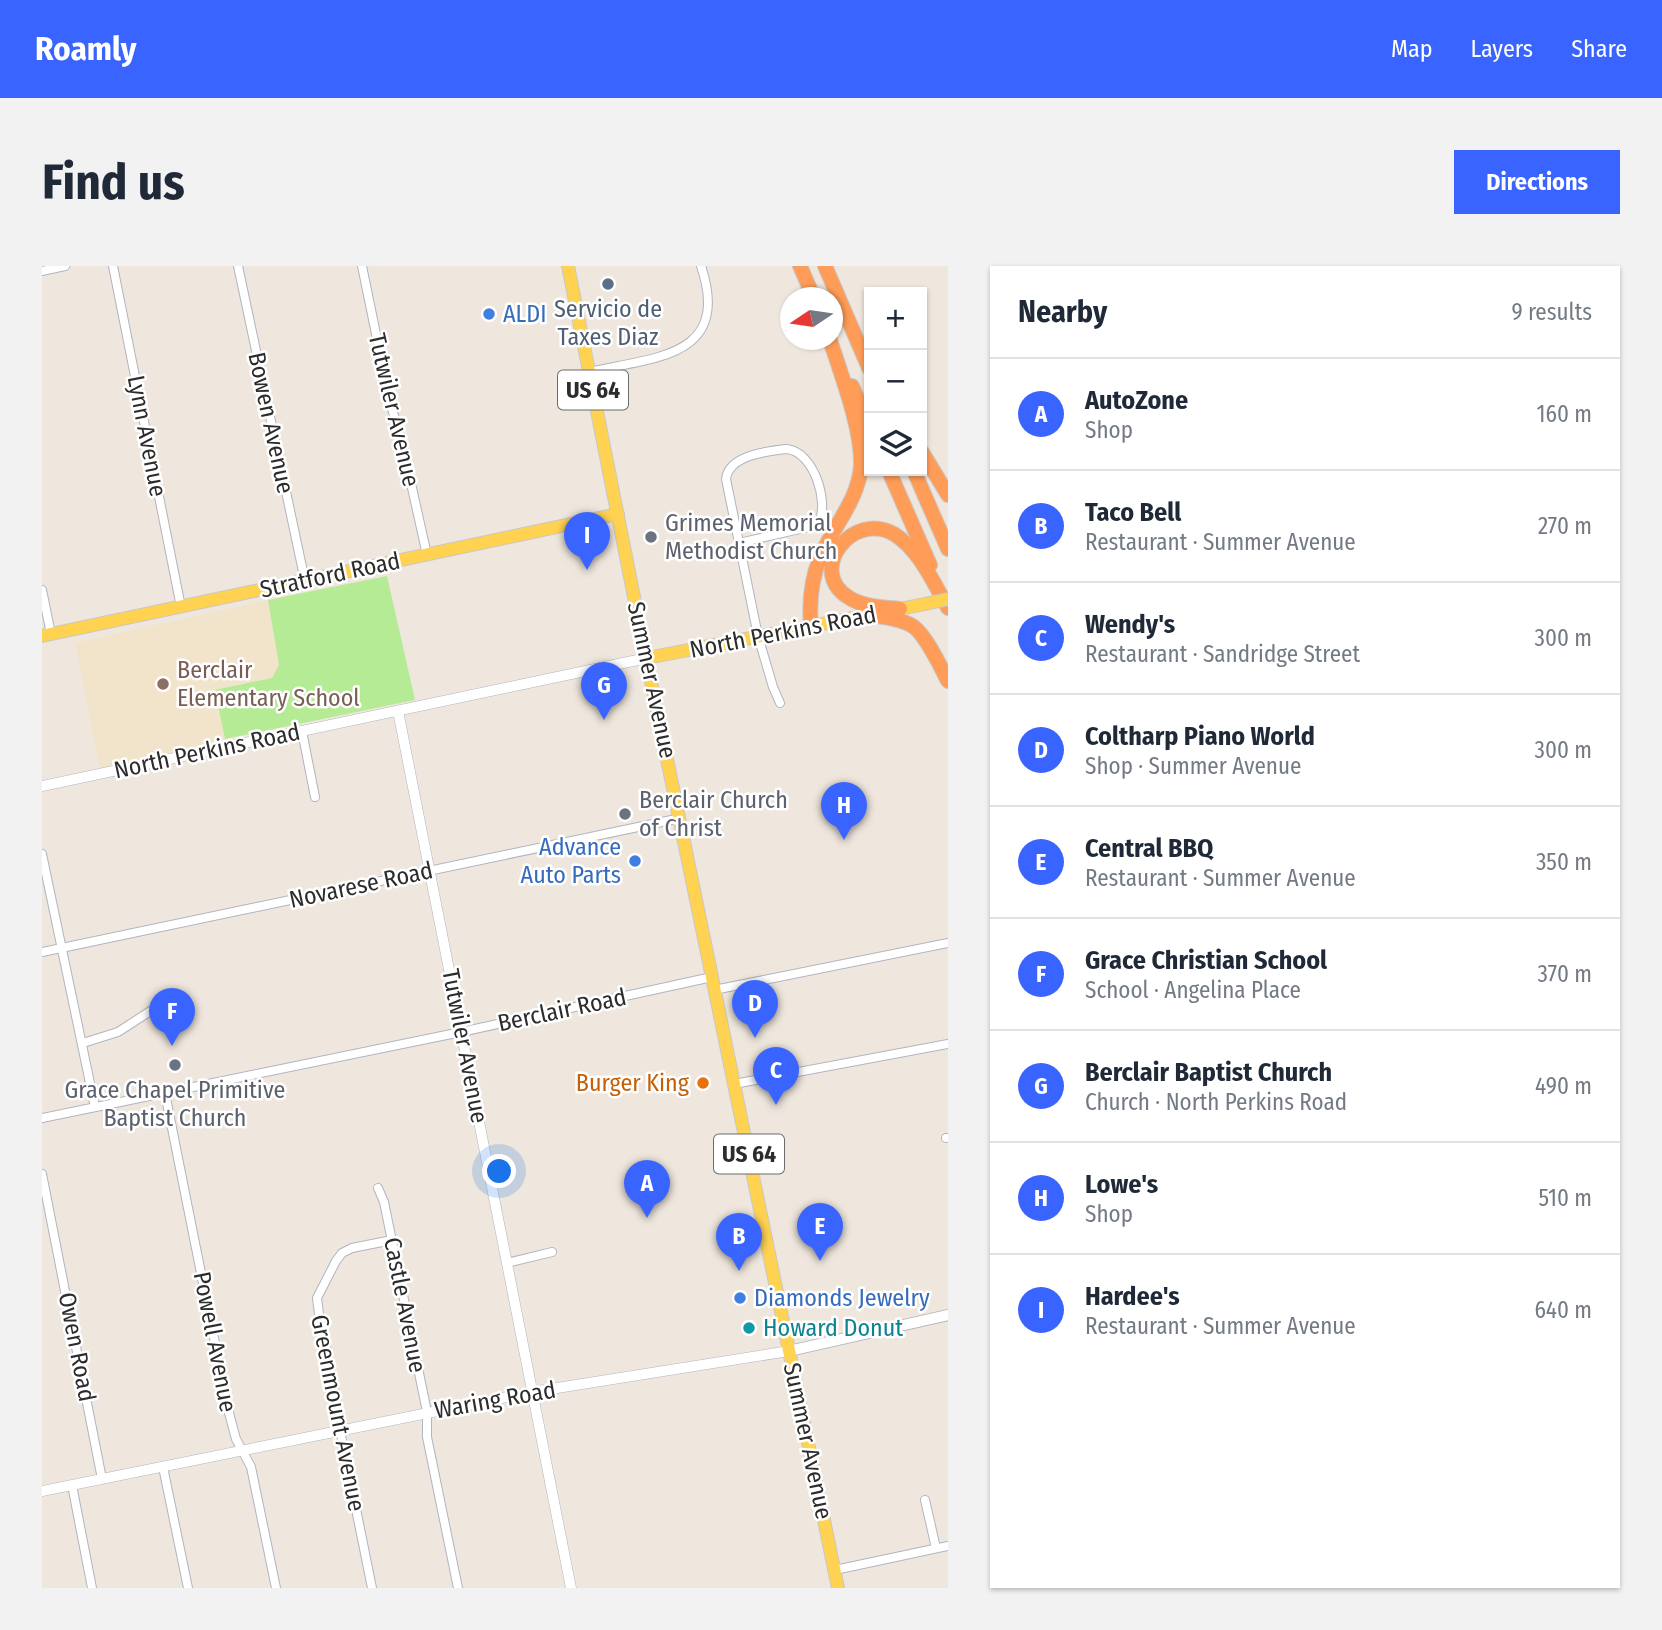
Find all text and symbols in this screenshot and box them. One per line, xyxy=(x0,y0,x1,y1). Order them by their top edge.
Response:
text: Roamly xyxy=(35,29,136,69)
text: Map xyxy=(1391,35,1433,63)
text: Layers xyxy=(1471,35,1533,63)
text: Share xyxy=(1571,35,1627,63)
button: Directions xyxy=(1454,150,1620,214)
text: Find us xyxy=(42,153,185,212)
marker: Servicio de Taxes Diaz xyxy=(600,276,616,292)
north arrow xyxy=(780,287,843,350)
map controls xyxy=(864,287,927,476)
button: + xyxy=(864,287,927,350)
text: Nearby xyxy=(1018,294,1107,330)
place label: Servicio de Taxes Diaz xyxy=(554,295,662,351)
text: 9 results xyxy=(1511,298,1592,326)
place label: ALDI xyxy=(503,300,547,328)
marker: ALDI xyxy=(481,306,497,322)
street label: Tutwiler Avenue xyxy=(363,331,425,489)
street label: Bowen Avenue xyxy=(242,350,300,496)
button: − xyxy=(864,350,927,413)
road number: US 64 xyxy=(558,371,628,410)
street label: Lynn Avenue xyxy=(122,373,172,499)
text: AutoZone xyxy=(1085,385,1188,416)
text: A xyxy=(1035,400,1047,428)
text: 160 m xyxy=(1537,400,1592,428)
button: layers xyxy=(864,413,927,476)
text: Shop xyxy=(1085,416,1133,444)
text: Taco Bell xyxy=(1085,497,1181,528)
place label: Grimes Memorial Methodist Church xyxy=(665,509,837,565)
pin: I xyxy=(564,512,610,570)
text: B xyxy=(1035,512,1047,540)
text: 270 m xyxy=(1538,512,1592,540)
text: Restaurant · Summer Avenue xyxy=(1085,528,1356,556)
marker: Grimes Memorial Methodist Church xyxy=(643,529,659,545)
street label: Stratford Road xyxy=(257,546,403,604)
street label: Summer Avenue xyxy=(622,599,682,761)
street label: North Perkins Road xyxy=(687,600,879,664)
text: Wendy's xyxy=(1085,609,1175,640)
text: C xyxy=(1035,624,1047,652)
text: 300 m xyxy=(1535,624,1592,652)
text: Restaurant · Sandridge Street xyxy=(1085,640,1360,668)
place label: Berclair Elementary School xyxy=(177,656,360,712)
pin: G xyxy=(581,662,627,720)
marker: Berclair Elementary School xyxy=(155,676,171,692)
street label: North Perkins Road xyxy=(112,718,302,784)
text: Coltharp Piano World xyxy=(1085,721,1315,752)
text: D xyxy=(1034,736,1048,764)
text: 300 m xyxy=(1535,736,1592,764)
text: Shop · Summer Avenue xyxy=(1085,752,1301,780)
pin: H xyxy=(821,782,867,840)
place label: Berclair Church of Christ xyxy=(639,786,788,842)
marker: Berclair Church of Christ xyxy=(617,806,633,822)
place label: Advance Auto Parts xyxy=(521,833,621,889)
text: Central BBQ xyxy=(1085,833,1213,864)
text: E xyxy=(1036,848,1046,876)
text: 350 m xyxy=(1536,848,1592,876)
marker: Advance Auto Parts xyxy=(627,853,643,869)
street label: Novarese Road xyxy=(287,856,435,914)
text: Restaurant · Summer Avenue xyxy=(1085,864,1356,892)
text: Grace Christian School xyxy=(1085,945,1327,976)
text: F xyxy=(1036,960,1046,988)
text: 370 m xyxy=(1538,960,1592,988)
street label: Tutwiler Avenue xyxy=(436,967,494,1125)
text: School · Angelina Place xyxy=(1085,976,1301,1004)
pin: D xyxy=(732,980,778,1038)
street label: Berclair Road xyxy=(495,983,629,1037)
pin: F xyxy=(149,988,195,1046)
pin: C xyxy=(753,1047,799,1105)
marker: Grace Chapel Primitive Baptist Church xyxy=(167,1057,183,1073)
text: Berclair Baptist Church xyxy=(1085,1057,1332,1088)
place label: Burger King xyxy=(576,1069,690,1097)
text: G xyxy=(1034,1072,1048,1100)
text: 490 m xyxy=(1535,1072,1592,1100)
marker: Burger King xyxy=(695,1075,711,1091)
place label: Grace Chapel Primitive Baptist Church xyxy=(65,1076,285,1132)
text: Church · North Perkins Road xyxy=(1085,1088,1347,1116)
road number: US 64 xyxy=(714,1134,784,1174)
your location xyxy=(482,1154,516,1188)
pin: A xyxy=(624,1160,670,1218)
text: Lowe's xyxy=(1085,1169,1158,1200)
text: H xyxy=(1034,1184,1048,1212)
text: 510 m xyxy=(1539,1184,1592,1212)
text: Shop xyxy=(1085,1200,1133,1228)
pin: E xyxy=(797,1203,843,1261)
pin: B xyxy=(716,1213,762,1271)
street label: Castle Avenue xyxy=(378,1235,432,1375)
street label: Powell Avenue xyxy=(188,1269,242,1415)
text: Hardee's xyxy=(1085,1281,1180,1312)
place label: Diamonds Jewelry xyxy=(754,1284,930,1312)
street label: Owen Road xyxy=(53,1290,101,1404)
marker: Diamonds Jewelry xyxy=(732,1290,748,1306)
text: I xyxy=(1038,1296,1044,1324)
text: 640 m xyxy=(1534,1296,1592,1324)
street label: Greenmount Avenue xyxy=(305,1312,371,1514)
text: Restaurant · Summer Avenue xyxy=(1085,1312,1356,1340)
place label: Howard Donut xyxy=(763,1314,903,1342)
marker: Howard Donut xyxy=(741,1320,757,1336)
street label: Summer Avenue xyxy=(778,1360,838,1522)
street label: Waring Road xyxy=(432,1376,558,1424)

